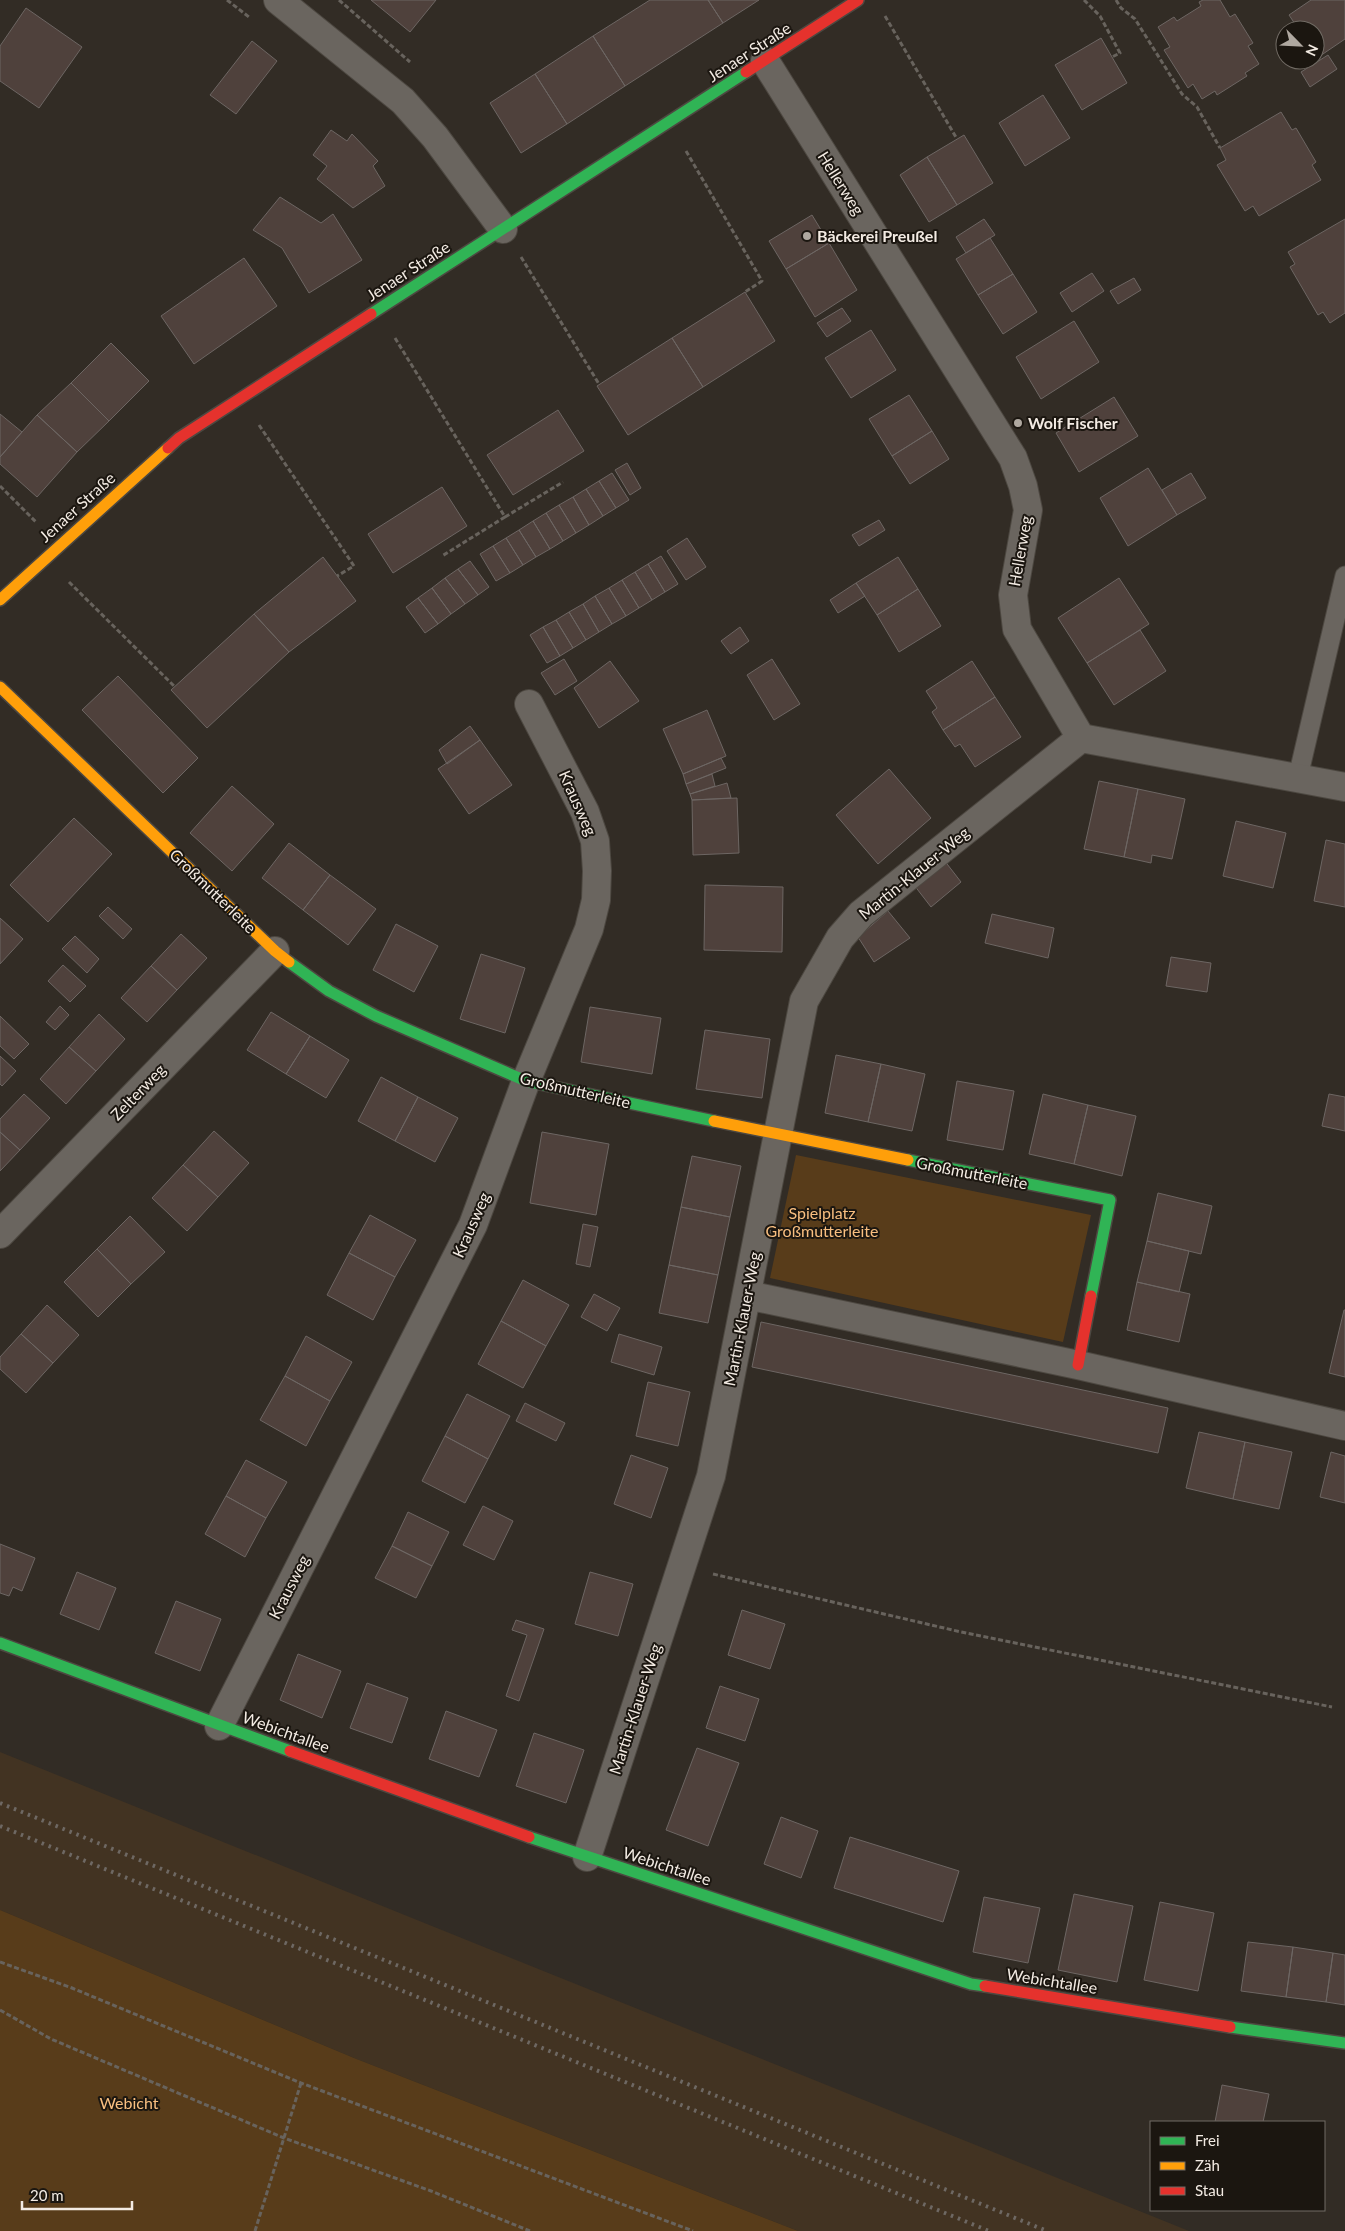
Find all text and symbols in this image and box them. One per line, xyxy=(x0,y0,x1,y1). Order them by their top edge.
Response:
street label: Jenaer Straße xyxy=(704,18,794,85)
north arrow xyxy=(1275,20,1325,70)
text: N xyxy=(1302,42,1322,59)
street label: Hellerweg xyxy=(814,147,868,218)
place label: Bäckerei Preußel xyxy=(817,226,937,245)
marker: Bäckerei Preußel xyxy=(801,230,813,242)
street label: Jenaer Straße xyxy=(363,237,453,304)
place label: Wolf Fischer xyxy=(1028,413,1118,432)
marker: Wolf Fischer xyxy=(1012,417,1024,429)
street label: Jenaer Straße xyxy=(35,468,118,546)
street label: Hellerweg xyxy=(1004,514,1035,588)
street label: Krausweg xyxy=(556,767,601,838)
street label: Martin-Klauer-Weg xyxy=(855,822,973,923)
street label: Großmutterleite xyxy=(166,845,261,937)
street label: Zelterweg xyxy=(106,1060,169,1124)
street label: Großmutterleite xyxy=(518,1068,632,1111)
street label: Großmutterleite xyxy=(915,1152,1029,1193)
street label: Krausweg xyxy=(448,1189,493,1260)
park label: Spielplatz Großmutterleite xyxy=(766,1203,878,1240)
street label: Martin-Klauer-Weg xyxy=(719,1250,764,1388)
street label: Krausweg xyxy=(264,1552,313,1622)
street label: Martin-Klauer-Weg xyxy=(604,1641,665,1777)
street label: Webichtallee xyxy=(240,1707,332,1756)
street label: Webichtallee xyxy=(621,1842,714,1889)
street label: Webichtallee xyxy=(1005,1964,1099,1997)
park label: Webicht xyxy=(99,2093,159,2112)
legend xyxy=(1150,2121,1325,2211)
text: Frei xyxy=(1195,2131,1220,2149)
text: Zäh xyxy=(1195,2156,1220,2174)
scale bar xyxy=(22,2178,132,2210)
text: Stau xyxy=(1195,2181,1224,2199)
text: 20 m xyxy=(30,2186,64,2204)

